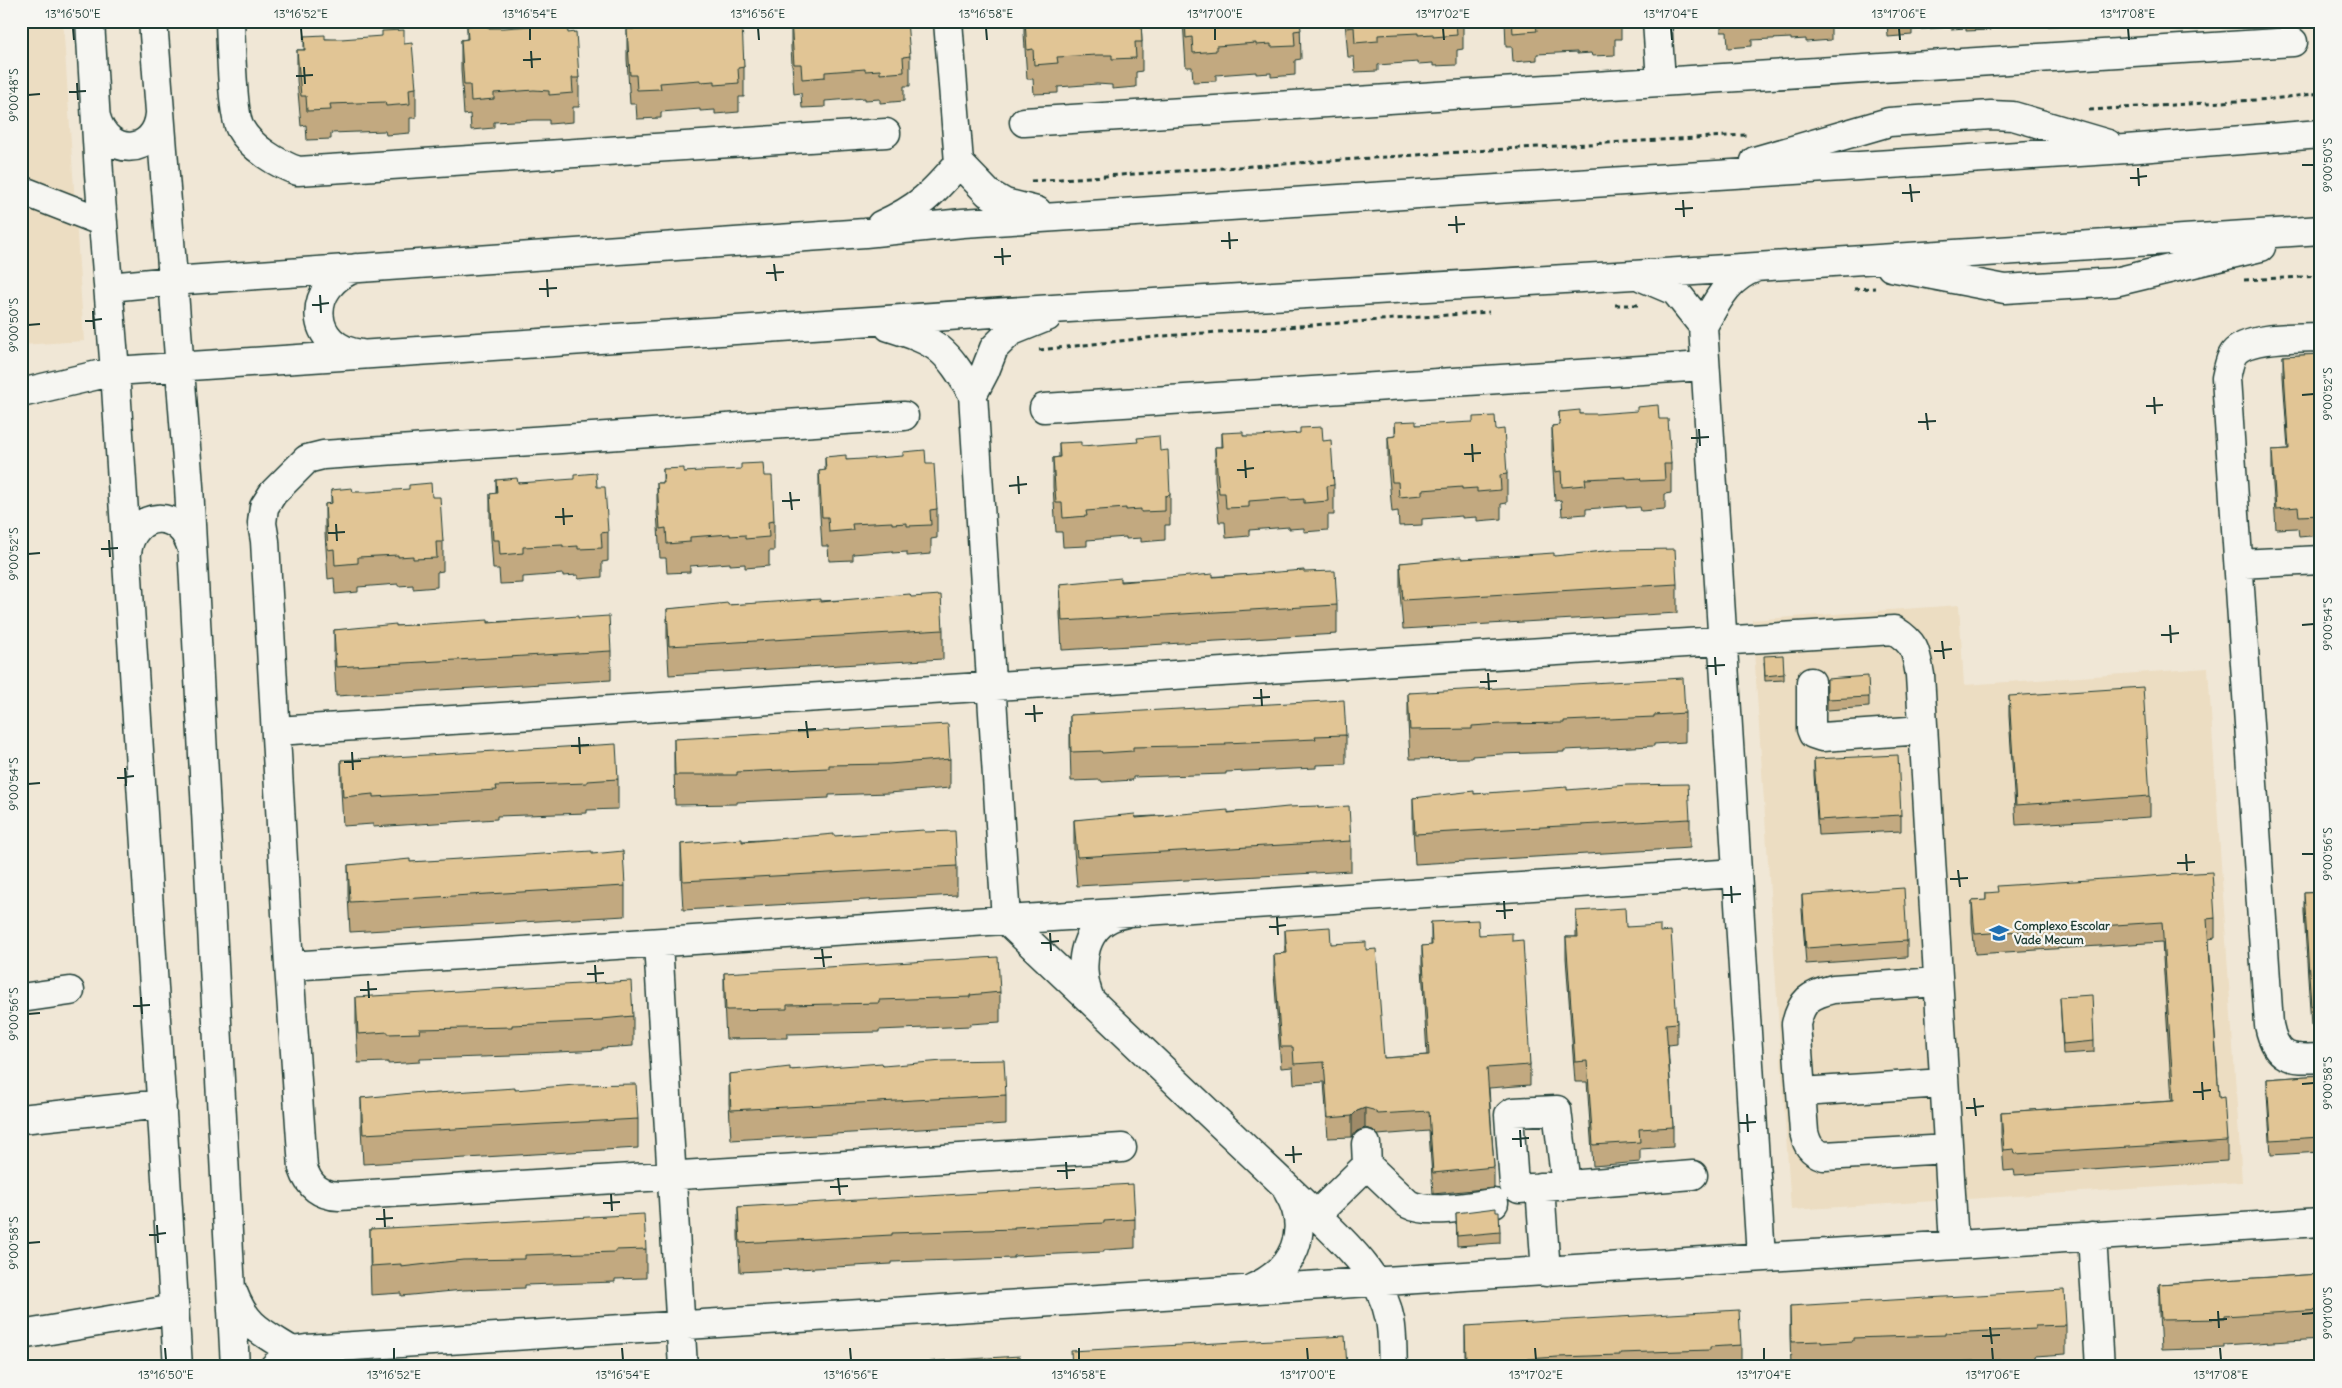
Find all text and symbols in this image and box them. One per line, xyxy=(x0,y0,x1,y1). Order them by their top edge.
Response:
text: 13°16'50"E xyxy=(45,6,101,21)
text: 13°16'52"E xyxy=(274,6,328,21)
text: 13°16'54"E xyxy=(503,6,557,21)
text: 13°16'56"E xyxy=(731,6,785,21)
text: 13°16'58"E xyxy=(959,6,1013,21)
text: 13°17'00"E xyxy=(1187,6,1243,21)
text: 13°17'02"E xyxy=(1416,6,1470,21)
text: 13°17'04"E xyxy=(1644,6,1698,21)
text: 13°17'06"E xyxy=(1872,6,1926,21)
text: 13°17'08"E xyxy=(2101,6,2155,21)
text: 9°00'48"S xyxy=(6,68,21,122)
text: 9°00'50"S xyxy=(2320,137,2335,192)
text: 9°00'50"S xyxy=(6,297,21,352)
text: 9°00'52"S xyxy=(2320,367,2335,421)
text: 9°00'52"S xyxy=(6,527,21,581)
text: 9°00'54"S xyxy=(2320,597,2335,651)
text: 9°00'54"S xyxy=(6,757,21,811)
text: 9°00'56"S xyxy=(2320,827,2335,881)
place label: Complexo Escolar Vade Mecum xyxy=(2014,918,2110,947)
school or university icon: Complexo Escolar Vade Mecum xyxy=(1988,922,2010,944)
text: 9°00'56"S xyxy=(6,987,21,1041)
text: 9°00'58"S xyxy=(2320,1056,2335,1110)
text: 9°00'58"S xyxy=(6,1216,21,1270)
text: 9°01'00"S xyxy=(2320,1286,2335,1339)
text: 13°16'50"E xyxy=(138,1367,194,1382)
text: 13°16'52"E xyxy=(367,1367,421,1382)
text: 13°16'54"E xyxy=(596,1367,650,1382)
text: 13°16'56"E xyxy=(824,1367,878,1382)
text: 13°16'58"E xyxy=(1052,1367,1106,1382)
text: 13°17'00"E xyxy=(1280,1367,1336,1382)
text: 13°17'02"E xyxy=(1509,1367,1563,1382)
text: 13°17'04"E xyxy=(1737,1367,1791,1382)
text: 13°17'06"E xyxy=(1966,1367,2020,1382)
text: 13°17'08"E xyxy=(2194,1367,2248,1382)

